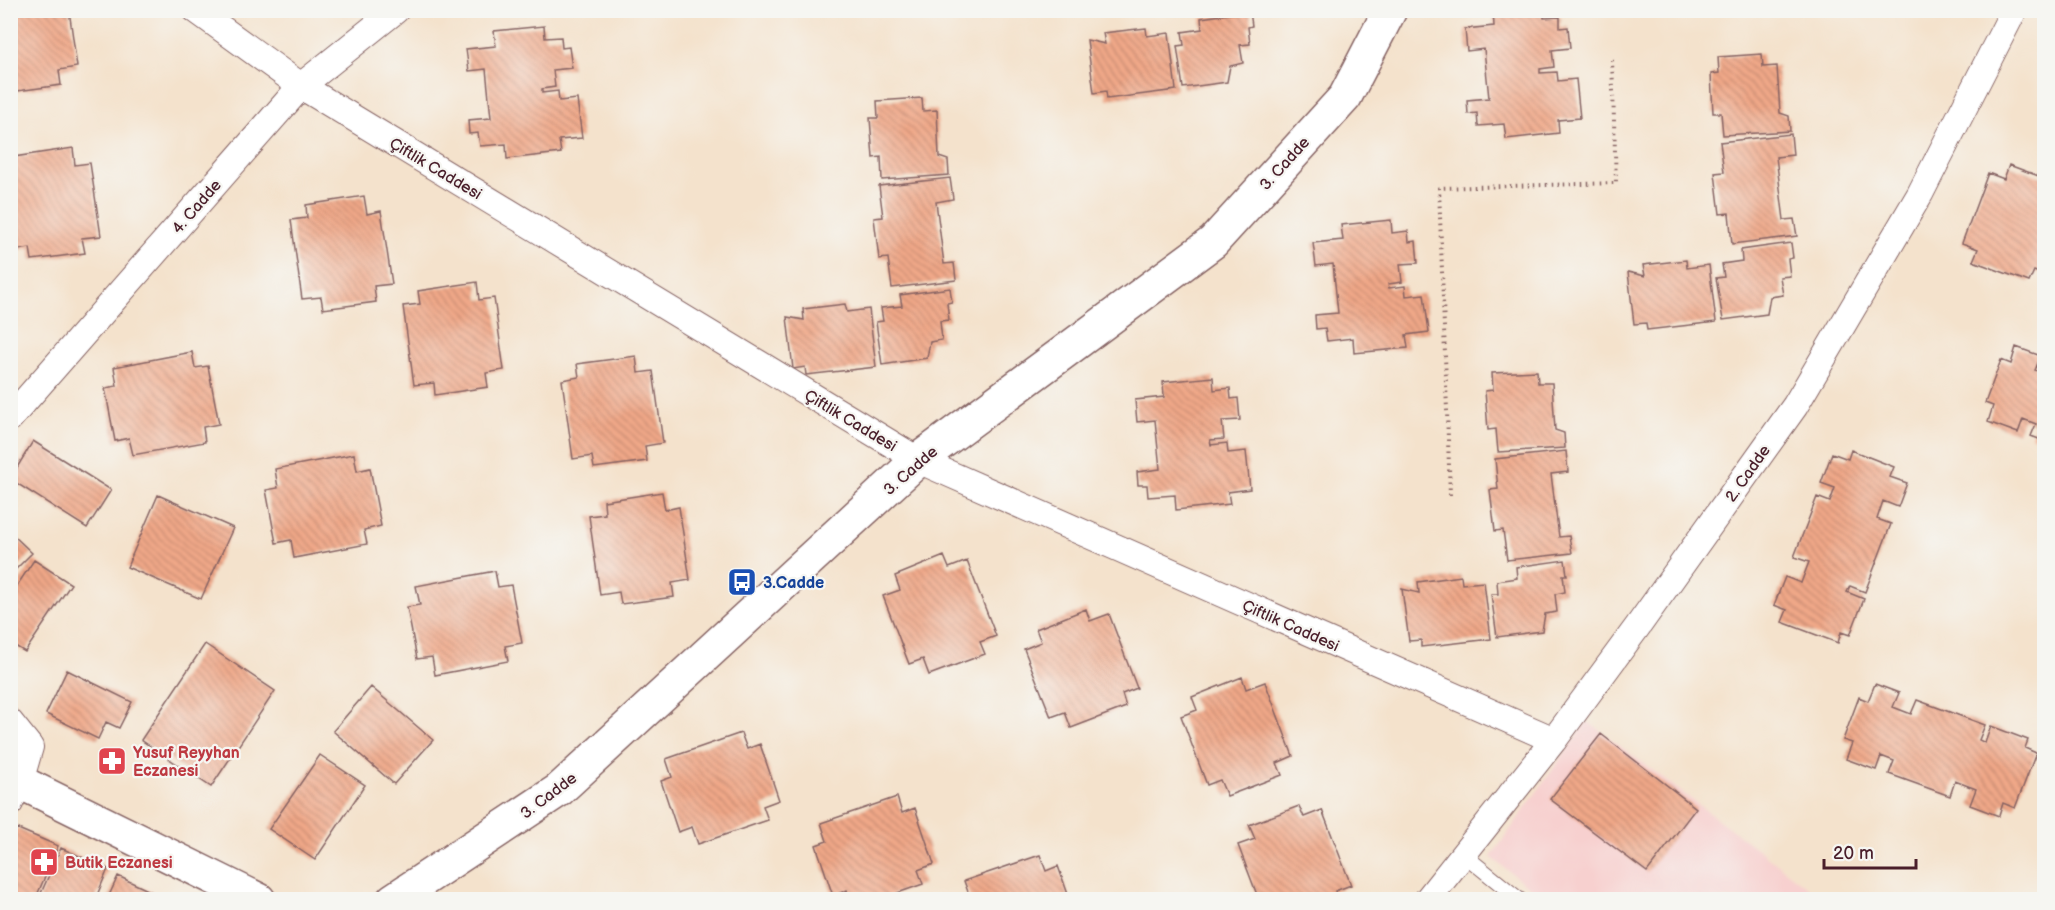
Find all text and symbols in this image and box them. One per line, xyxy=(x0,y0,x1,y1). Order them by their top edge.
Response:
street label: 3. Cadde xyxy=(1256,133,1314,195)
street label: Çiftlik Caddesi xyxy=(386,134,485,204)
street label: 4. Cadde xyxy=(168,176,226,238)
street label: Çiftlik Caddesi xyxy=(801,386,900,456)
street label: 2. Cadde xyxy=(1722,441,1775,506)
street label: 3. Cadde xyxy=(880,442,942,500)
bus stop icon: 3.Cadde xyxy=(726,566,758,598)
place label: 3.Cadde xyxy=(763,574,824,593)
street label: Çiftlik Caddesi xyxy=(1239,596,1342,656)
place label: Yusuf Reyyhan Eczanesi xyxy=(133,744,240,781)
pharmacy icon: Yusuf Reyyhan Eczanesi xyxy=(96,745,128,777)
street label: 3. Cadde xyxy=(517,769,581,824)
scale bar xyxy=(1824,832,1916,870)
text: 20 m xyxy=(1833,843,1874,864)
pharmacy icon: Butik Eczanesi xyxy=(28,846,60,878)
place label: Butik Eczanesi xyxy=(65,854,173,873)

